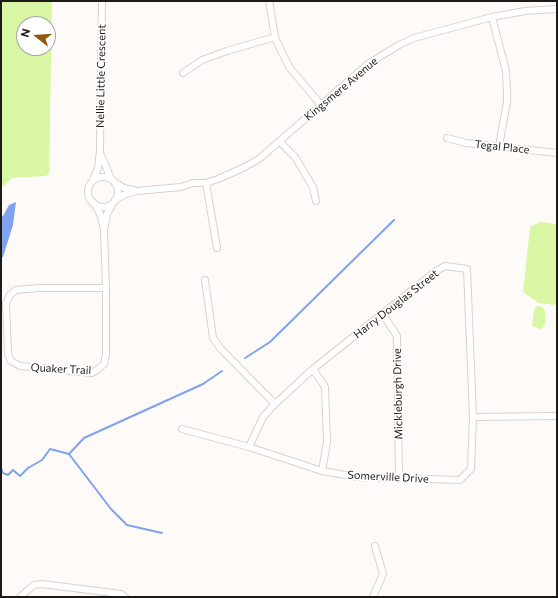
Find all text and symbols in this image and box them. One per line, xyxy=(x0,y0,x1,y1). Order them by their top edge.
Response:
north arrow xyxy=(16,16,56,56)
street label: Nellie Little Crescent xyxy=(93,24,109,128)
text: N xyxy=(18,27,32,38)
street label: Kingsmere Avenue xyxy=(302,54,380,124)
street label: Tegal Place xyxy=(474,138,530,156)
street label: Harry Douglas Street xyxy=(351,267,441,341)
street label: Mickleburgh Drive xyxy=(391,348,405,440)
street label: Quaker Trail xyxy=(30,361,92,377)
street label: Somerville Drive xyxy=(347,468,429,486)

